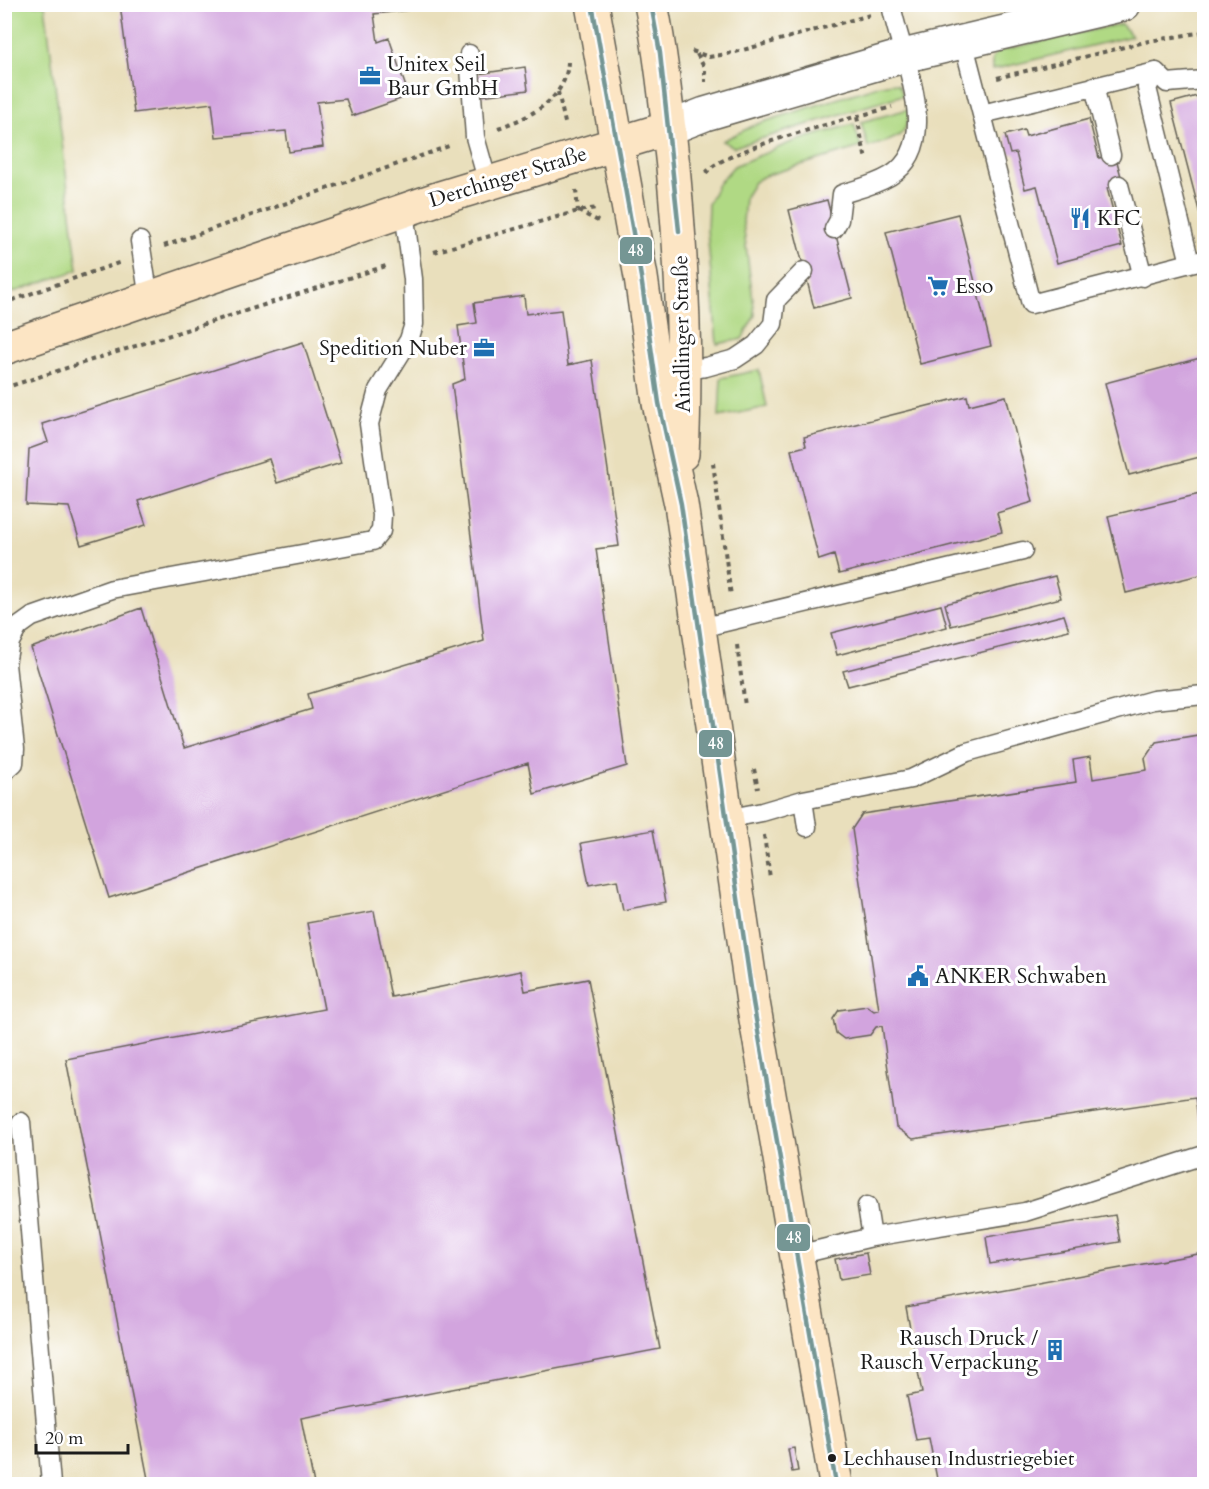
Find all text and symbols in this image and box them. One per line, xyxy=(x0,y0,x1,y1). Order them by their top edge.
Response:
place label: Unitex Seil Baur GmbH xyxy=(387,50,498,103)
office icon: Unitex Seil Baur GmbH xyxy=(358,64,382,88)
street label: Derchinger Straße xyxy=(425,139,591,215)
place label: KFC xyxy=(1097,204,1141,233)
restaurant icon: KFC xyxy=(1068,206,1092,230)
line badge: 48 xyxy=(619,236,653,265)
text: 48 xyxy=(628,240,644,262)
street label: Aindlinger Straße xyxy=(666,255,698,413)
place label: Esso xyxy=(955,272,993,301)
supermarket icon: Esso xyxy=(926,274,950,298)
place label: Spedition Nuber xyxy=(319,334,467,363)
office icon: Spedition Nuber xyxy=(472,336,496,360)
line badge: 48 xyxy=(698,729,733,758)
text: 48 xyxy=(708,733,724,755)
place label: ANKER Schwaben xyxy=(935,962,1107,991)
public building icon: ANKER Schwaben xyxy=(906,964,930,988)
line badge: 48 xyxy=(776,1223,811,1252)
text: 48 xyxy=(786,1227,802,1249)
place label: Rausch Druck / Rausch Verpackung xyxy=(860,1324,1038,1377)
building icon: Rausch Druck / Rausch Verpackung xyxy=(1043,1338,1067,1362)
scale bar xyxy=(36,1417,128,1455)
text: 20 m xyxy=(45,1426,84,1451)
place label: Lechhausen Industriegebiet xyxy=(843,1445,1075,1472)
marker: Lechhausen Industriegebiet xyxy=(826,1452,838,1464)

